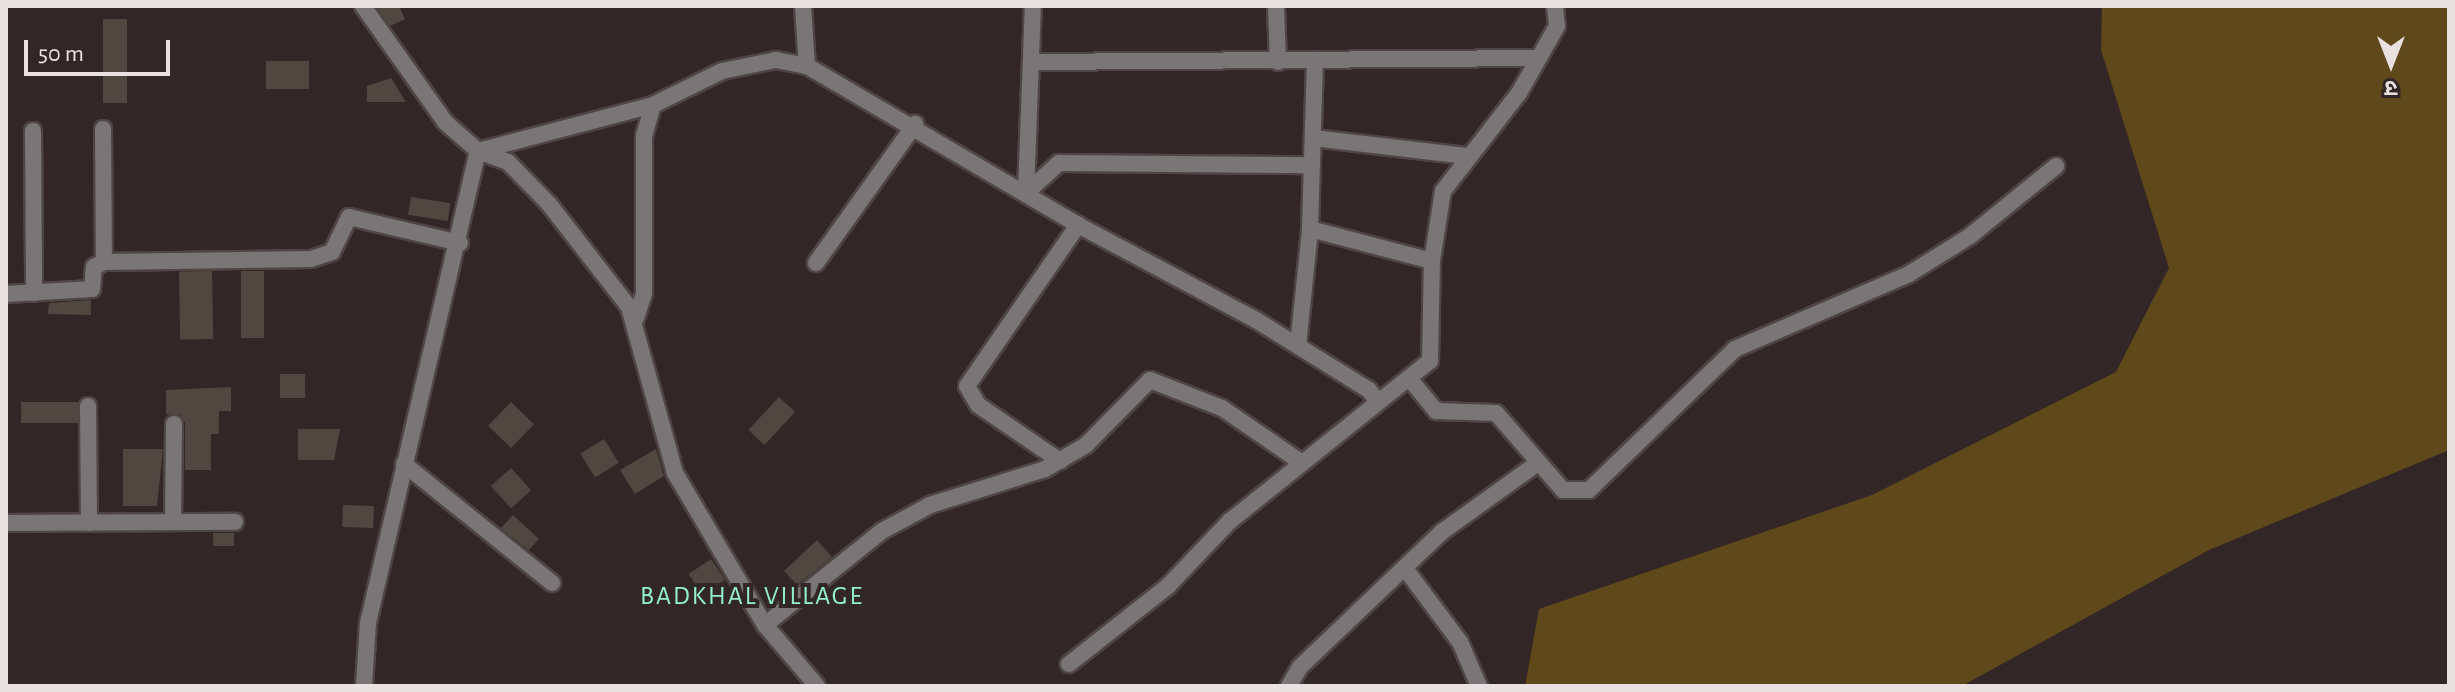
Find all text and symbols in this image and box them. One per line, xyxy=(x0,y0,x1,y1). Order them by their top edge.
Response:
scale bar xyxy=(28,24,174,74)
north arrow xyxy=(2351,24,2431,104)
text: 50 m xyxy=(38,42,84,66)
text: उ xyxy=(2385,77,2397,99)
district label: BADKHAL VILLAGE xyxy=(640,581,864,613)

